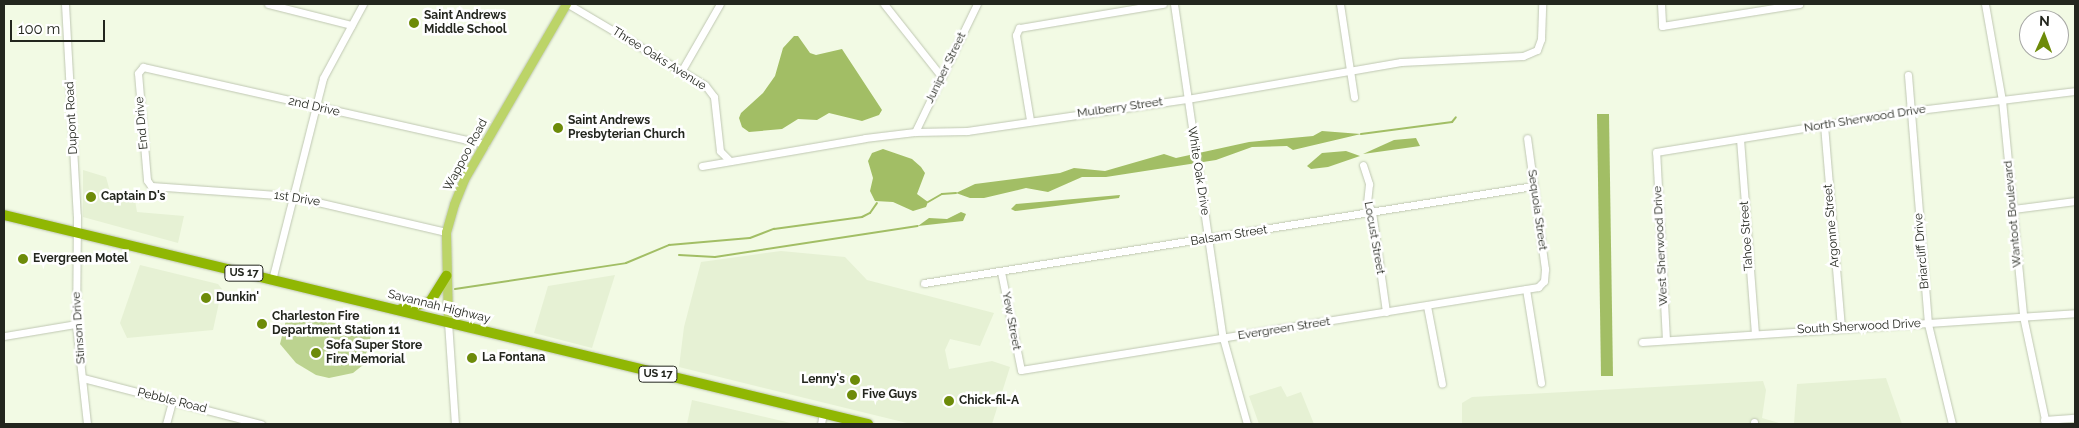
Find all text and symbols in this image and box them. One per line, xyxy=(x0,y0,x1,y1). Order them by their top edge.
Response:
place label: Saint Andrews Middle School xyxy=(424,9,507,37)
scale bar xyxy=(12,10,108,42)
north arrow xyxy=(2019,10,2069,60)
text: N xyxy=(2039,13,2050,29)
marker: Saint Andrews Middle School xyxy=(408,17,420,29)
text: 100 m xyxy=(18,20,60,38)
street label: Three Oaks Avenue xyxy=(609,24,709,94)
street label: Juniper Street xyxy=(923,30,969,106)
street label: Dupont Road xyxy=(63,81,81,155)
street label: 2nd Drive xyxy=(287,94,341,120)
street label: Mulberry Street xyxy=(1076,95,1164,121)
street label: End Drive xyxy=(133,96,151,150)
street label: North Sherwood Drive xyxy=(1803,102,1927,136)
place label: Saint Andrews Presbyterian Church xyxy=(568,114,685,142)
street label: Wappoo Road xyxy=(441,117,491,193)
marker: Saint Andrews Presbyterian Church xyxy=(552,122,564,134)
street label: White Oak Drive xyxy=(1184,126,1212,216)
street label: Wantoot Boulevard xyxy=(2001,160,2025,268)
street label: Sequoia Street xyxy=(1524,169,1550,251)
street label: Argonne Street xyxy=(1821,183,1843,269)
street label: West Sherwood Drive xyxy=(1651,186,1671,306)
street label: 1st Drive xyxy=(273,188,321,210)
place label: Captain D's xyxy=(101,190,166,204)
marker: Captain D's xyxy=(85,191,97,203)
street label: Locust Street xyxy=(1360,200,1388,276)
street label: Tahoe Street xyxy=(1737,201,1757,271)
street label: Briarcliff Drive xyxy=(1911,212,1933,290)
street label: Balsam Street xyxy=(1190,223,1268,249)
place label: Evergreen Motel xyxy=(33,252,128,266)
marker: Evergreen Motel xyxy=(17,253,29,265)
road number: US 17 xyxy=(224,264,264,282)
street label: Savannah Highway xyxy=(386,287,492,327)
street label: Yew Street xyxy=(998,290,1024,352)
street label: Stinson Drive xyxy=(69,291,89,365)
place label: Dunkin' xyxy=(216,291,259,305)
marker: Dunkin' xyxy=(200,292,212,304)
place label: Charleston Fire Department Station 11 xyxy=(272,310,400,338)
street label: Evergreen Street xyxy=(1237,315,1331,343)
street label: South Sherwood Drive xyxy=(1797,317,1921,337)
marker: Charleston Fire Department Station 11 xyxy=(256,318,268,330)
place label: Sofa Super Store Fire Memorial xyxy=(326,339,423,367)
marker: Sofa Super Store Fire Memorial xyxy=(310,347,322,359)
place label: La Fontana xyxy=(482,351,545,365)
marker: La Fontana xyxy=(466,352,478,364)
road number: US 17 xyxy=(638,366,678,382)
place label: Lenny's xyxy=(801,373,845,387)
marker: Lenny's xyxy=(849,374,861,386)
street label: Pebble Road xyxy=(136,385,208,417)
place label: Five Guys xyxy=(862,388,917,402)
marker: Five Guys xyxy=(846,389,858,401)
place label: Chick-fil-A xyxy=(959,394,1019,408)
marker: Chick-fil-A xyxy=(943,395,955,407)

